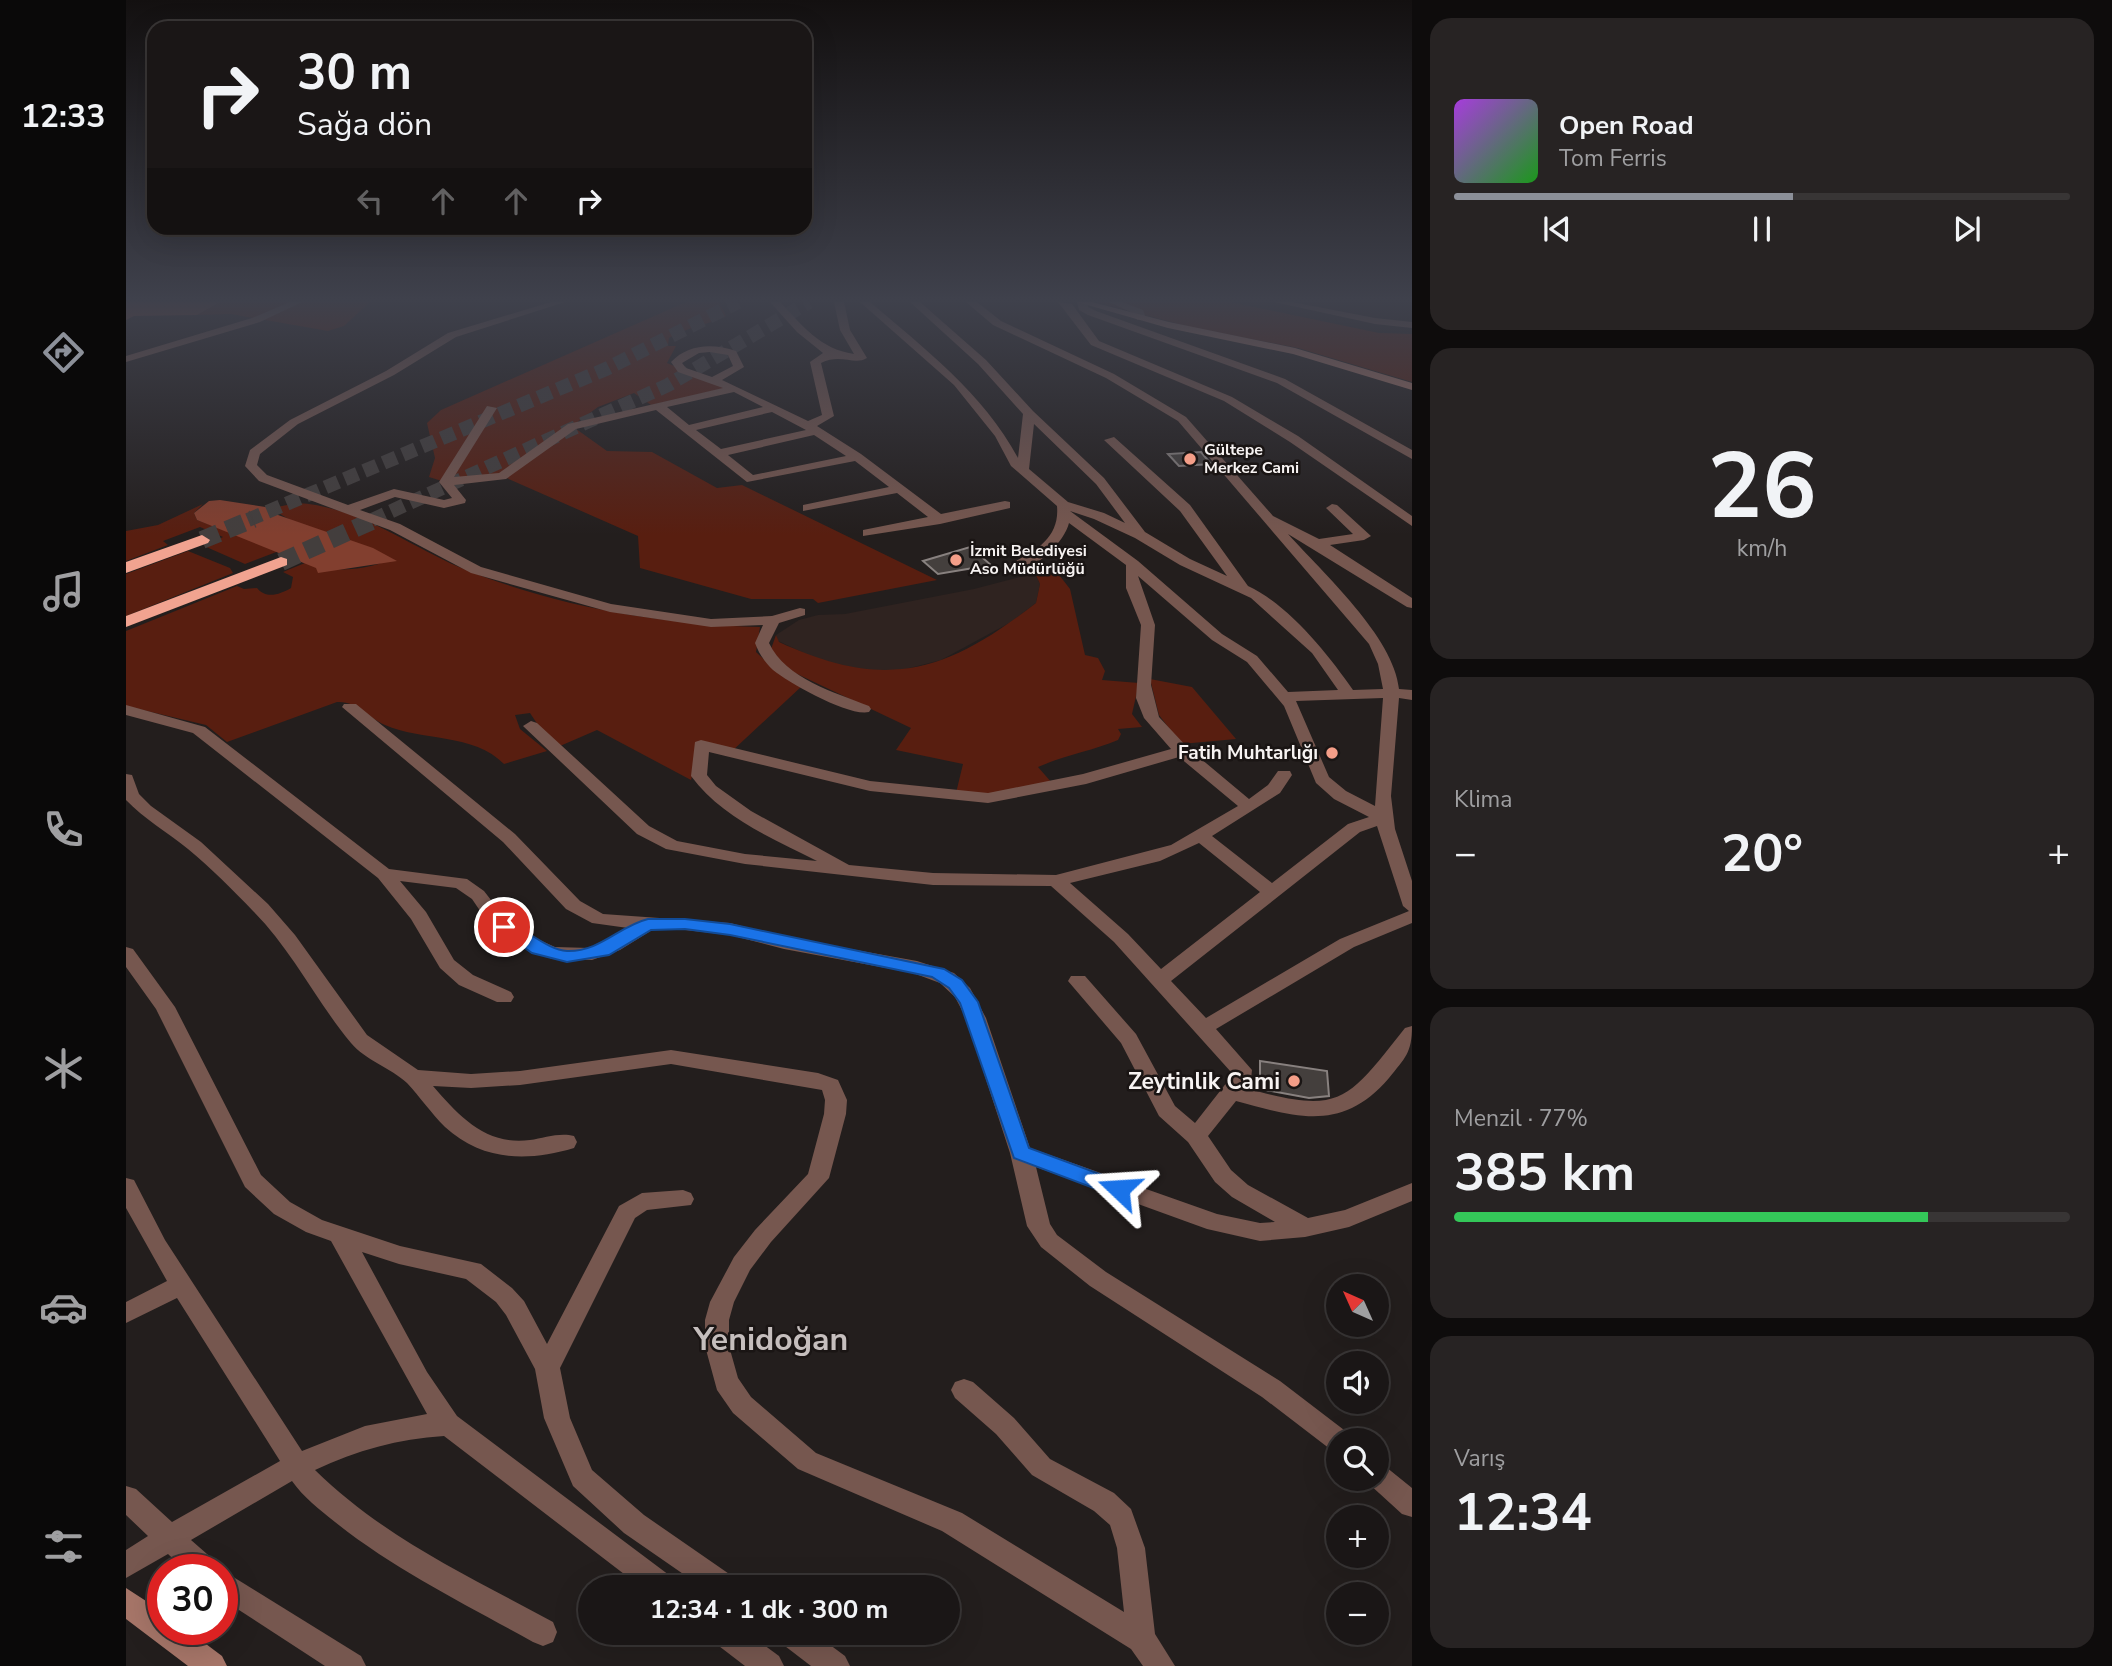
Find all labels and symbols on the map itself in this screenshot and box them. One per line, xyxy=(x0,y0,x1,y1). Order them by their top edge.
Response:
place label: Gültepe Merkez Cami xyxy=(1204,439,1299,479)
marker: Gültepe Merkez Cami xyxy=(1182,451,1198,467)
place label: İzmit Belediyesi Aso Müdürlüğü xyxy=(970,540,1087,580)
marker: İzmit Belediyesi Aso Müdürlüğü xyxy=(948,552,964,568)
place label: Fatih Muhtarlığı xyxy=(1178,740,1318,766)
marker: Fatih Muhtarlığı xyxy=(1324,745,1340,761)
pin xyxy=(474,897,534,957)
place label: Zeytinlik Cami xyxy=(1128,1066,1280,1097)
marker: Zeytinlik Cami xyxy=(1286,1073,1302,1089)
position arrow xyxy=(1082,1152,1156,1226)
north arrow xyxy=(1326,1274,1390,1337)
district label: Yenidoğan xyxy=(693,1318,848,1361)
speed limit sign: 30 xyxy=(147,1554,238,1645)

